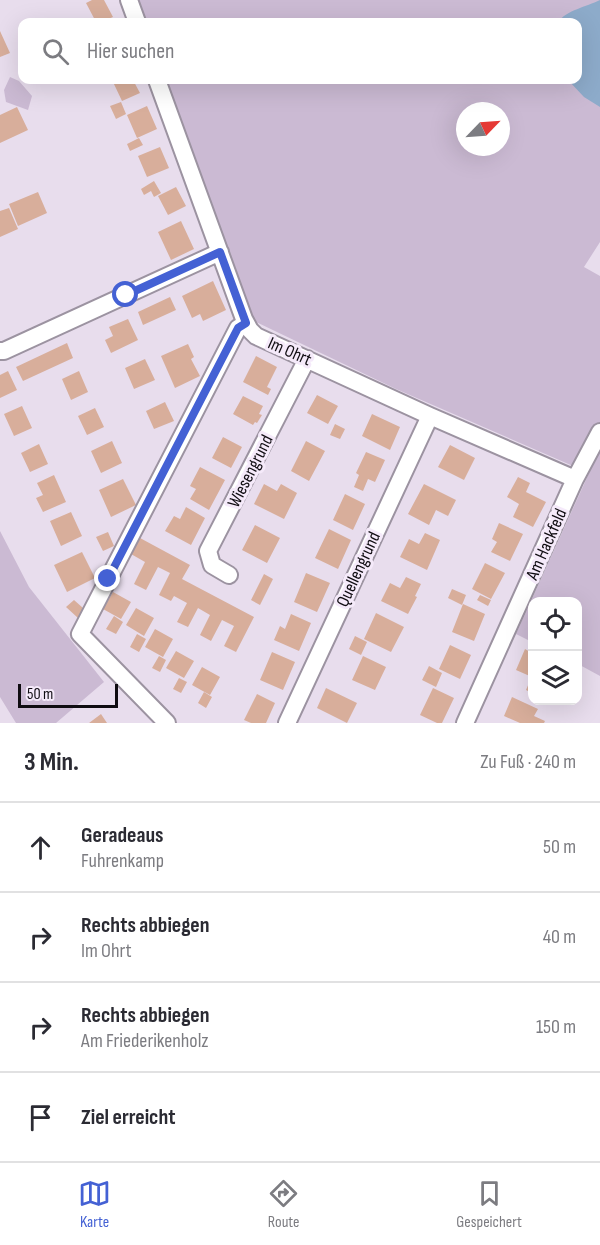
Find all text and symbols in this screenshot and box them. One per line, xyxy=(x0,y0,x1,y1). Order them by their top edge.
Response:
search box xyxy=(18,18,582,84)
icon: search xyxy=(39,35,72,68)
text: Hier suchen xyxy=(87,38,175,65)
north arrow xyxy=(456,102,510,156)
route start xyxy=(112,281,138,307)
street label: Im Ohrt xyxy=(265,333,315,371)
street label: Wiesengrund xyxy=(223,431,278,511)
street label: Am Hackfeld xyxy=(521,505,571,584)
street label: Quellengrund xyxy=(332,528,385,610)
route end xyxy=(94,565,120,591)
map controls xyxy=(528,597,582,705)
button: locate xyxy=(528,597,582,651)
button: layers xyxy=(528,651,582,705)
scale bar xyxy=(18,681,118,708)
text: 50 m xyxy=(27,685,53,704)
text: 3 Min. xyxy=(24,747,79,778)
text: Zu Fuß · 240 m xyxy=(480,750,576,774)
text: Geradeaus xyxy=(81,822,164,849)
icon: ahead xyxy=(24,831,57,864)
text: 50 m xyxy=(543,835,576,859)
text: Fuhrenkamp xyxy=(81,849,164,873)
text: Rechts abbiegen xyxy=(81,912,210,939)
icon: right xyxy=(24,921,57,954)
text: 40 m xyxy=(543,925,576,949)
text: Im Ohrt xyxy=(81,939,132,963)
text: Rechts abbiegen xyxy=(81,1002,210,1029)
icon: right xyxy=(24,1011,57,1044)
text: 150 m xyxy=(536,1015,576,1039)
text: Am Friederikenholz xyxy=(81,1029,209,1053)
icon: arrive xyxy=(24,1101,57,1134)
text: Ziel erreicht xyxy=(81,1104,176,1131)
tab: Karte xyxy=(78,1177,111,1232)
tab: Route xyxy=(267,1177,300,1232)
tab: Gespeichert xyxy=(456,1177,522,1232)

